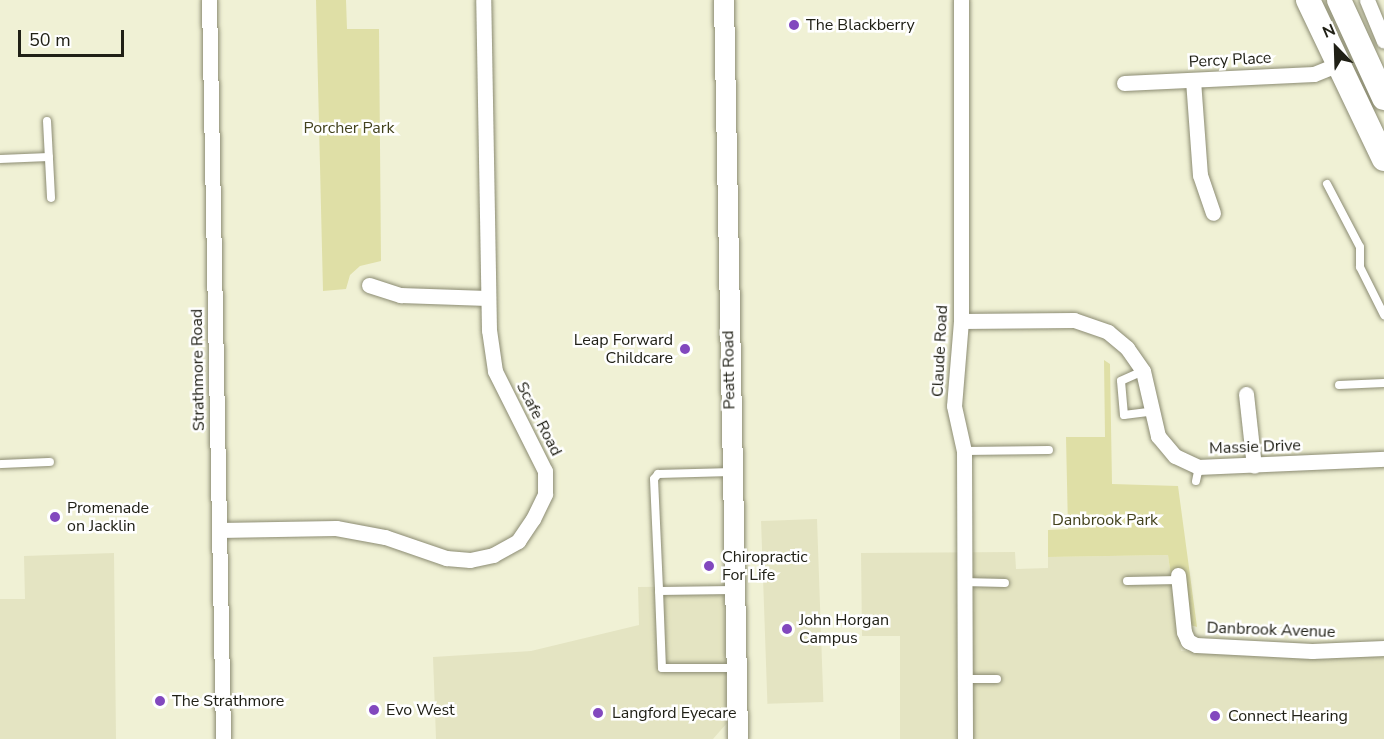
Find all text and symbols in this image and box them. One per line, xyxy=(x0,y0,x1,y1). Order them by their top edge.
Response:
place label: The Blackberry xyxy=(806,15,915,35)
scale bar xyxy=(21,18,128,56)
marker: The Blackberry xyxy=(787,18,801,32)
north arrow xyxy=(1306,18,1366,78)
text: N xyxy=(1319,19,1339,44)
text: 50 m xyxy=(29,28,71,52)
street label: Percy Place xyxy=(1188,48,1272,72)
park label: Porcher Park xyxy=(303,118,395,138)
street label: Claude Road xyxy=(928,304,952,398)
street label: Strathmore Road xyxy=(187,309,209,431)
place label: Leap Forward Childcare xyxy=(574,330,673,368)
street label: Peatt Road xyxy=(719,330,739,410)
marker: Leap Forward Childcare xyxy=(678,342,692,356)
street label: Scafe Road xyxy=(512,379,566,459)
street label: Massie Drive xyxy=(1209,436,1301,458)
place label: Promenade on Jacklin xyxy=(67,498,149,536)
marker: Promenade on Jacklin xyxy=(48,510,62,524)
park label: Danbrook Park xyxy=(1052,510,1158,530)
place label: Chiropractic For Life xyxy=(722,547,808,585)
marker: Chiropractic For Life xyxy=(700,557,718,575)
place label: John Horgan Campus xyxy=(799,610,889,648)
street label: Danbrook Avenue xyxy=(1206,618,1336,642)
marker: John Horgan Campus xyxy=(780,622,794,636)
place label: The Strathmore xyxy=(172,691,284,711)
marker: The Strathmore xyxy=(153,694,167,708)
place label: Evo West xyxy=(386,700,455,720)
marker: Evo West xyxy=(367,703,381,717)
place label: Langford Eyecare xyxy=(612,703,736,723)
marker: Langford Eyecare xyxy=(589,704,607,722)
place label: Connect Hearing xyxy=(1228,706,1348,726)
marker: Connect Hearing xyxy=(1206,707,1224,725)

